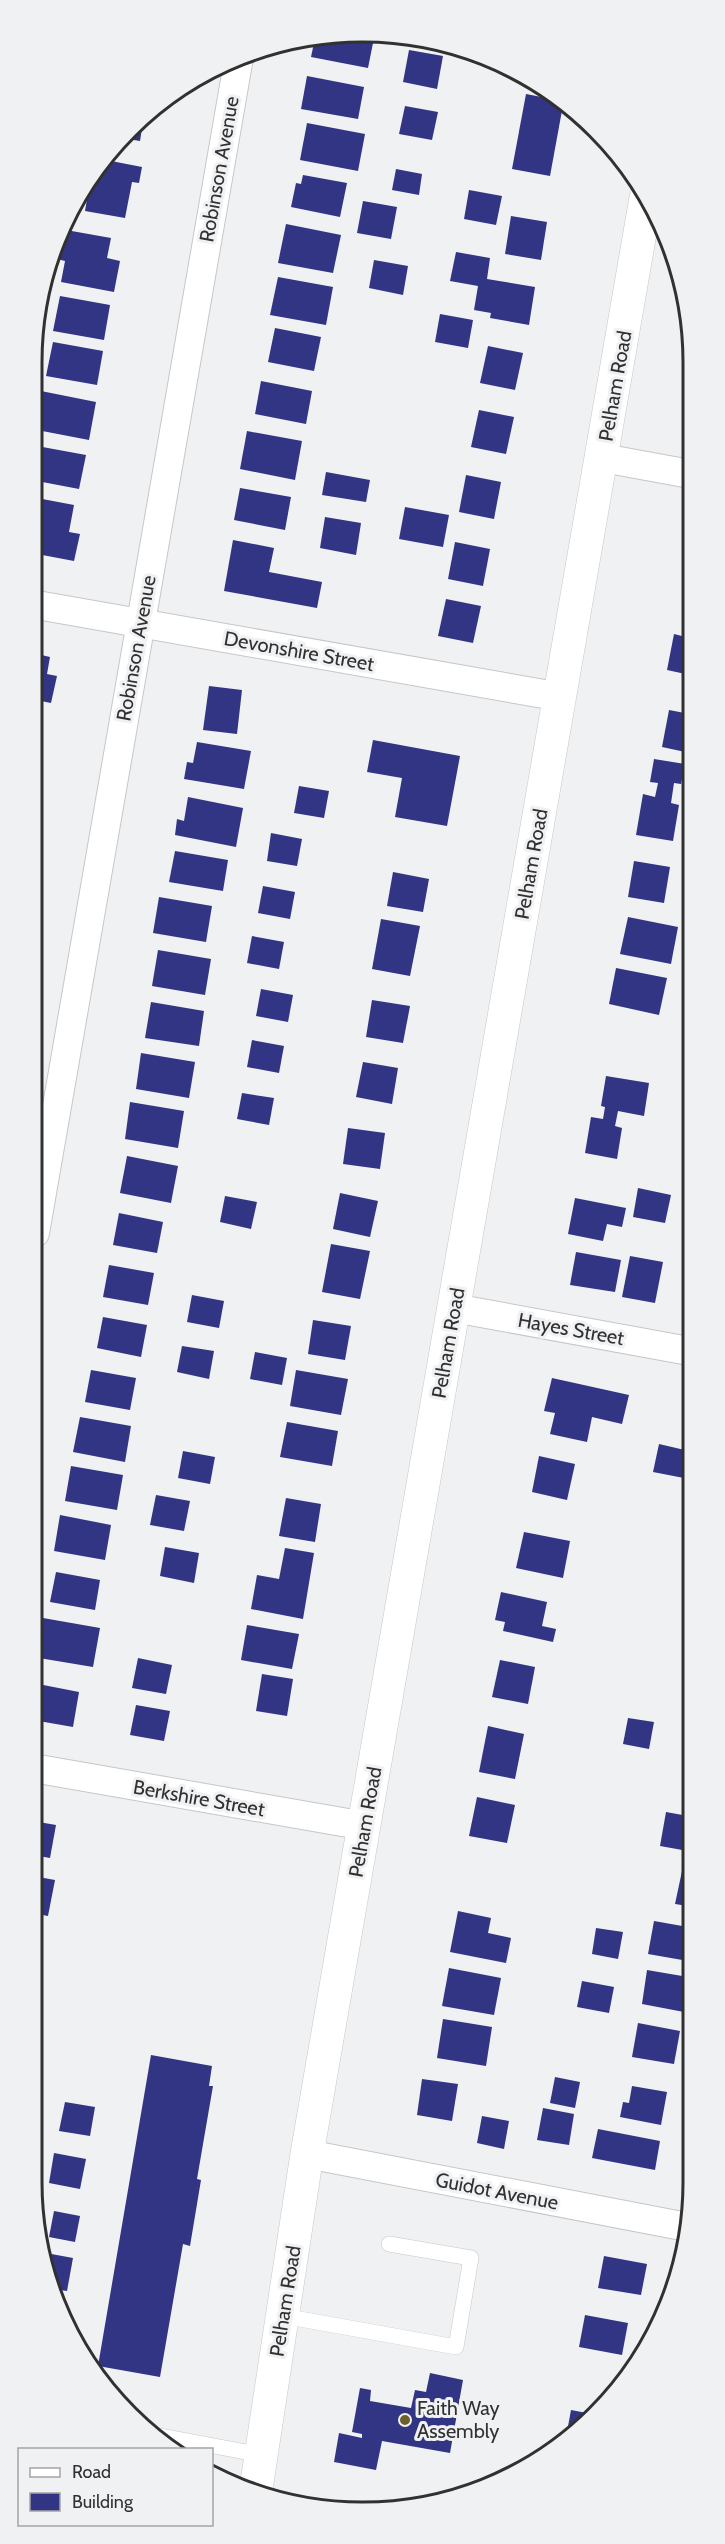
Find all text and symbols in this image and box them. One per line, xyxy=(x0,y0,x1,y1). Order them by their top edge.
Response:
street label: Robinson Avenue xyxy=(194,94,244,244)
street label: Pelham Road xyxy=(593,329,637,443)
street label: Robinson Avenue xyxy=(111,573,161,723)
street label: Devonshire Street xyxy=(222,626,376,676)
street label: Pelham Road xyxy=(509,807,553,921)
street label: Pelham Road xyxy=(426,1286,470,1400)
street label: Hayes Street xyxy=(516,1308,626,1350)
street label: Pelham Road xyxy=(343,1765,387,1879)
street label: Berkshire Street xyxy=(131,1775,267,1821)
street label: Guidot Avenue xyxy=(434,2167,560,2215)
street label: Pelham Road xyxy=(264,2244,306,2358)
place label: Faith Way Assembly xyxy=(417,2396,500,2443)
marker: Faith Way Assembly xyxy=(398,2413,412,2427)
legend xyxy=(18,2448,213,2526)
text: Road xyxy=(72,2461,111,2483)
text: Building xyxy=(72,2491,134,2513)

